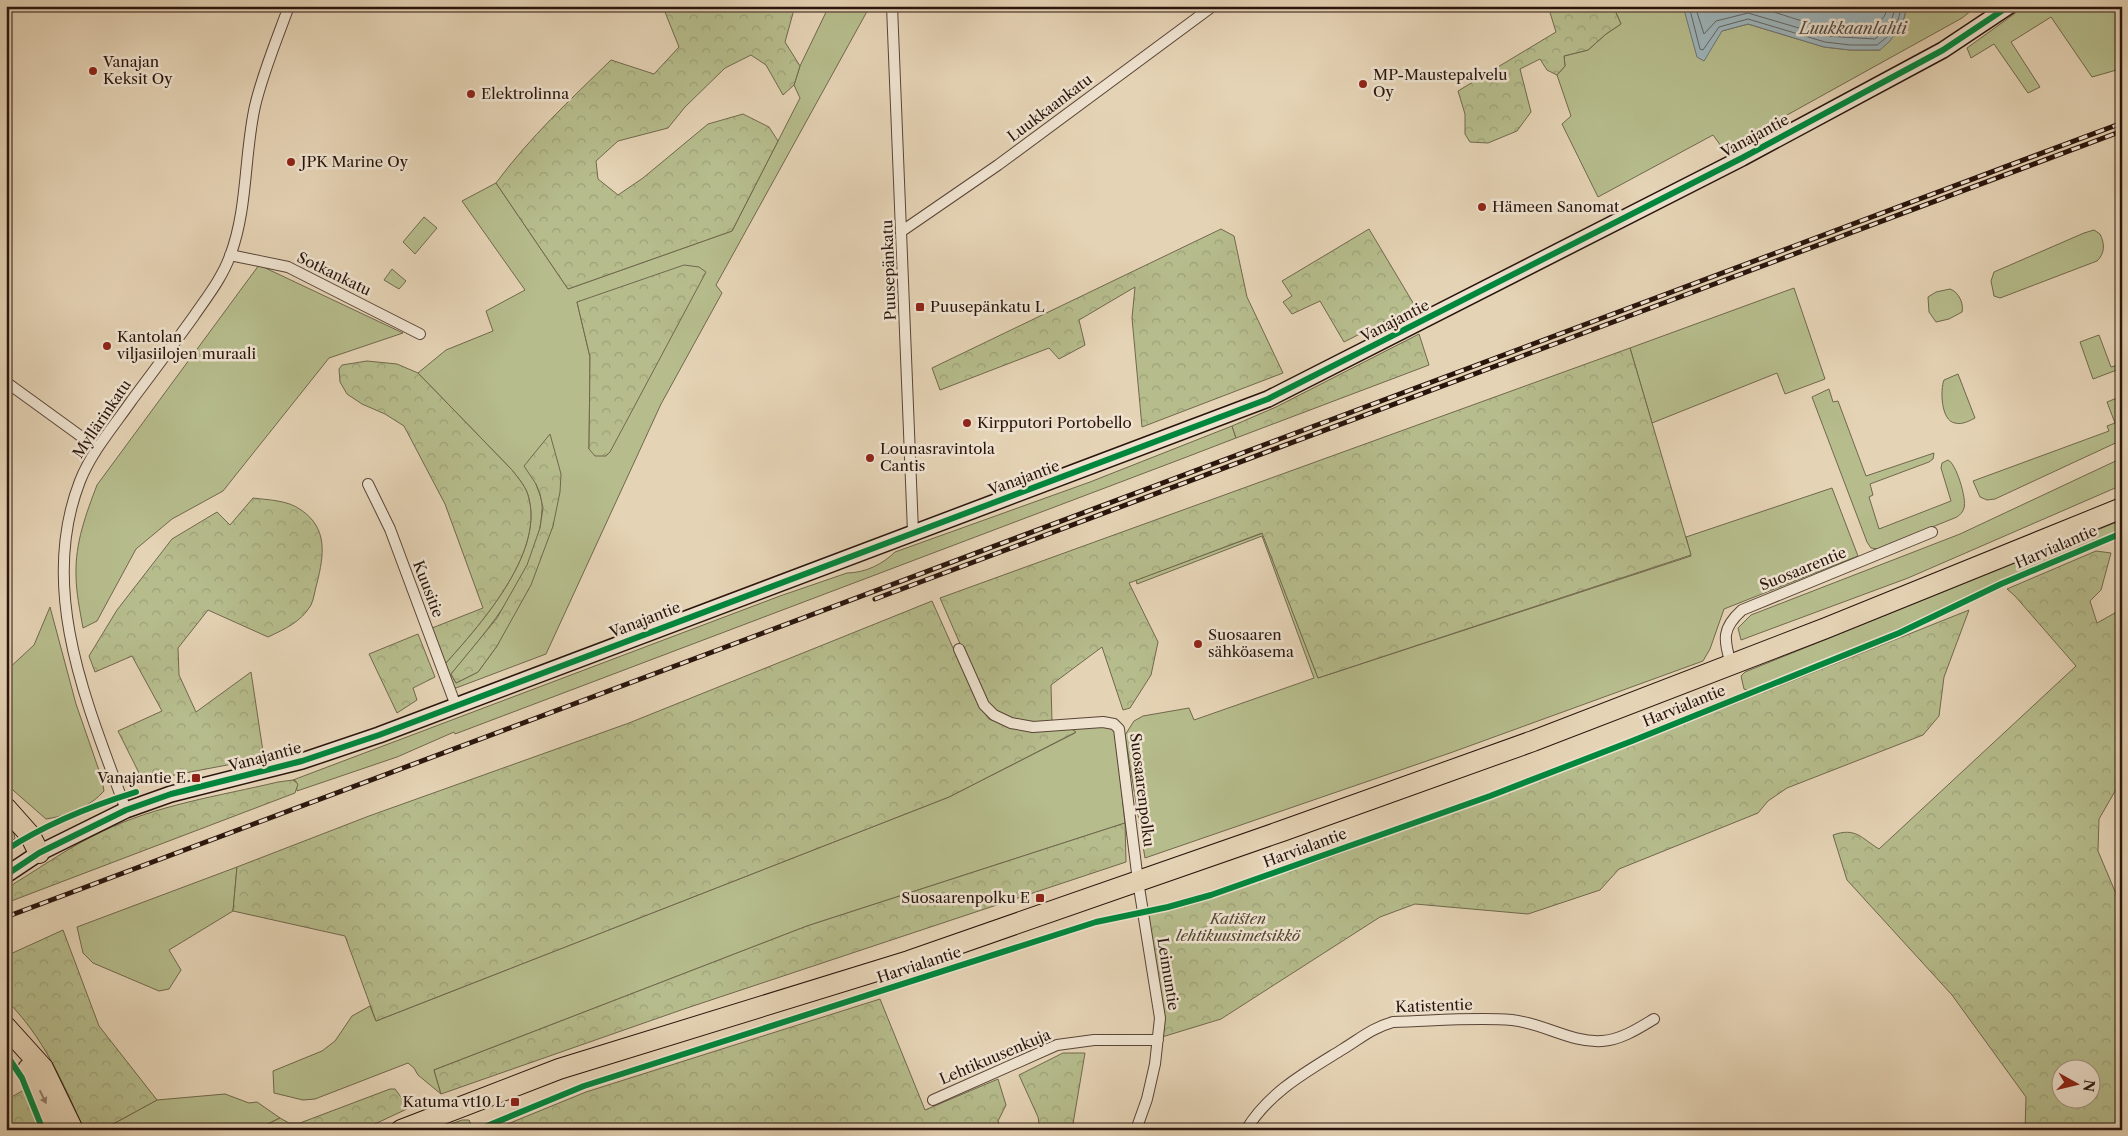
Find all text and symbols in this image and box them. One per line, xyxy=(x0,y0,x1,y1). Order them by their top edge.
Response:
water label: Luukkaanlahti xyxy=(1797,18,1908,38)
place label: Vanajan Keksit Oy xyxy=(102,52,173,88)
marker: Vanajan Keksit Oy xyxy=(87,65,99,77)
place label: MP-Maustepalvelu Oy xyxy=(1373,65,1508,101)
street label: Luukkaankatu xyxy=(1004,70,1096,146)
marker: MP-Maustepalvelu Oy xyxy=(1357,78,1369,90)
place label: Elektrolinna xyxy=(481,84,569,103)
marker: Elektrolinna xyxy=(465,88,477,100)
street label: Vanajantie xyxy=(1717,110,1792,162)
place label: JPK Marine Oy xyxy=(299,152,409,171)
marker: JPK Marine Oy xyxy=(285,156,297,168)
place label: Hämeen Sanomat xyxy=(1492,197,1620,216)
marker: Hämeen Sanomat xyxy=(1476,201,1488,213)
street label: Puusepänkatu xyxy=(877,219,900,321)
street label: Sotkankatu xyxy=(294,247,374,300)
street label: Vanajantie xyxy=(1356,295,1432,346)
place label: Puusepänkatu L xyxy=(930,297,1045,316)
marker: Puusepänkatu L xyxy=(914,301,926,313)
place label: Kantolan viljasiilojen muraali xyxy=(116,327,256,363)
marker: Kantolan viljasiilojen muraali xyxy=(101,340,113,352)
street label: Myllärinkatu xyxy=(68,376,135,462)
place label: Kirpputori Portobello xyxy=(977,413,1132,432)
marker: Kirpputori Portobello xyxy=(961,417,973,429)
place label: Lounasravintola Cantis xyxy=(880,439,995,475)
marker: Lounasravintola Cantis xyxy=(864,452,876,464)
street label: Vanajantie xyxy=(985,456,1062,500)
street label: Harvialantie xyxy=(2012,521,2100,572)
street label: Suosaarentie xyxy=(1757,543,1849,595)
street label: Kuusitie xyxy=(409,558,448,620)
street label: Vanajantie xyxy=(606,597,683,642)
place label: Suosaaren sähköasema xyxy=(1208,625,1294,661)
marker: Suosaaren sähköasema xyxy=(1192,638,1204,650)
street label: Harvialantie xyxy=(1640,680,1728,731)
street label: Suosaarenpolku xyxy=(1126,732,1159,848)
street label: Vanajantie xyxy=(225,738,303,776)
place label: Vanajantie E xyxy=(96,768,186,787)
marker: Vanajantie E xyxy=(190,772,202,784)
street label: Harvialantie xyxy=(1260,824,1349,871)
place label: Suosaarenpolku E xyxy=(901,888,1030,907)
marker: Suosaarenpolku E xyxy=(1034,892,1046,904)
park label: Katisten lehtikuusimetsikkö xyxy=(1176,909,1301,945)
street label: Leimuntie xyxy=(1153,936,1184,1012)
street label: Harvialantie xyxy=(874,942,963,987)
street label: Katistentie xyxy=(1395,995,1473,1016)
street label: Lehtikuusenkuja xyxy=(936,1025,1053,1089)
north arrow xyxy=(2050,1058,2100,1108)
text: N xyxy=(2079,1079,2099,1093)
one-way arrow xyxy=(39,1089,47,1104)
place label: Katuma vt10 L xyxy=(403,1092,505,1111)
marker: Katuma vt10 L xyxy=(509,1096,521,1108)

